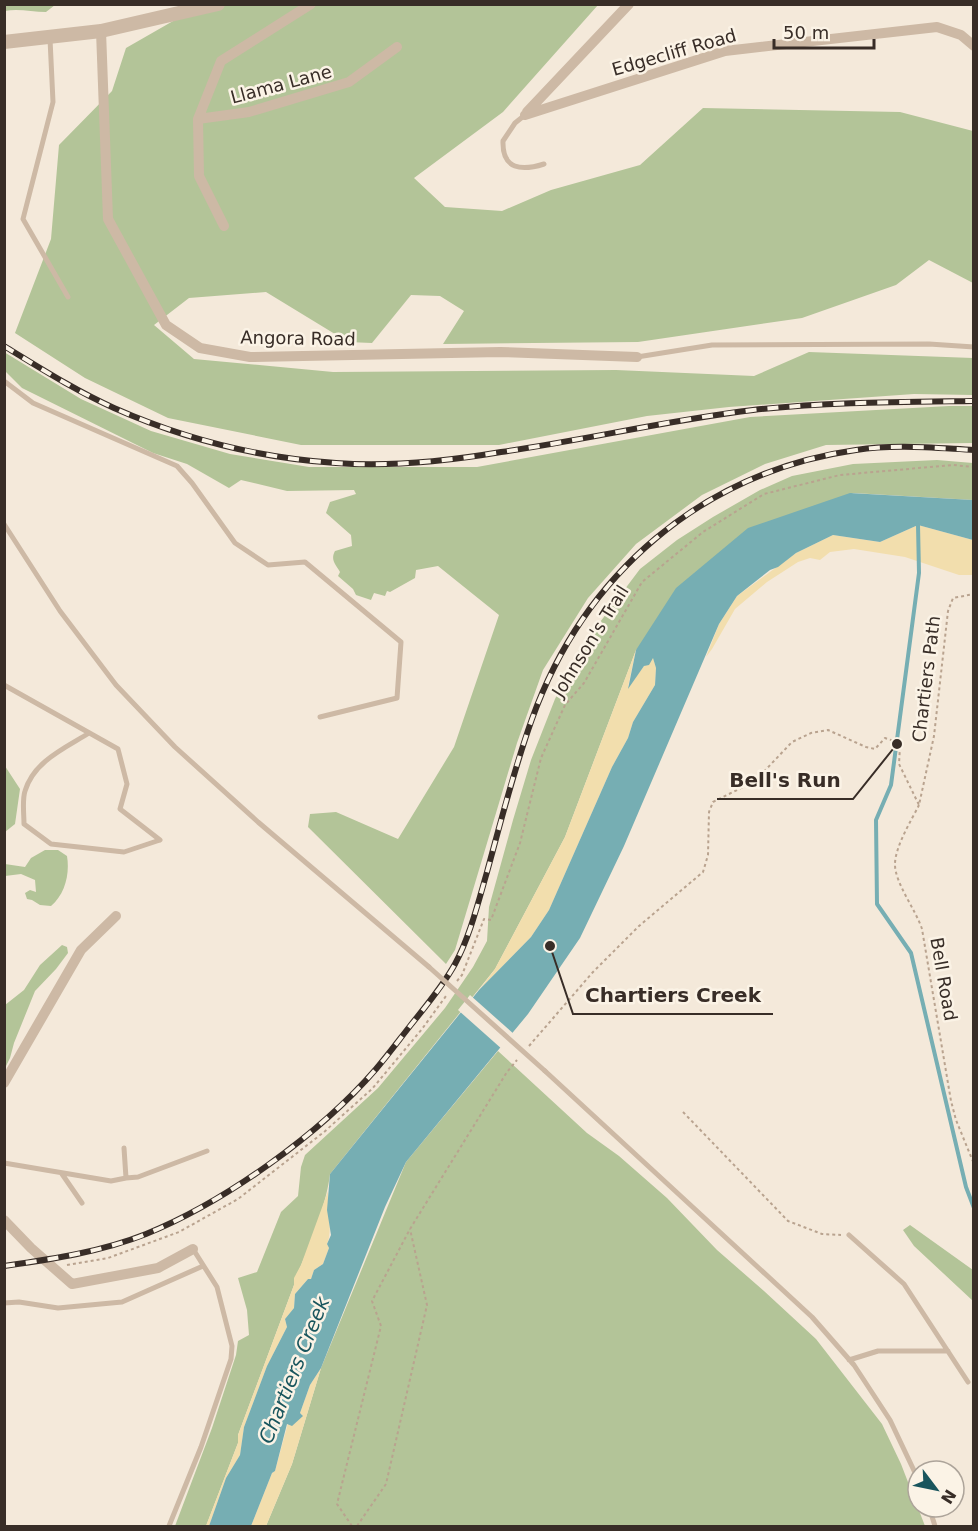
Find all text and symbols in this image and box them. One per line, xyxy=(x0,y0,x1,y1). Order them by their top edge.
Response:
scale bar xyxy=(774,12,874,50)
text: 50 m xyxy=(783,22,829,43)
street label: Edgecliff Road xyxy=(609,24,739,80)
street label: Llama Lane xyxy=(228,60,334,108)
street label: Angora Road xyxy=(240,326,356,350)
street label: Johnson's Trail xyxy=(547,581,633,702)
street label: Chartiers Path xyxy=(908,614,944,744)
callout: Bell's Run xyxy=(717,761,853,799)
text: Bell's Run xyxy=(729,768,841,792)
street label: Bell Road xyxy=(926,936,962,1022)
callout: Chartiers Creek xyxy=(573,976,773,1014)
text: Chartiers Creek xyxy=(585,983,762,1007)
water label: Chartiers Creek xyxy=(254,1292,335,1447)
north arrow xyxy=(906,1459,966,1519)
text: N xyxy=(937,1486,960,1507)

